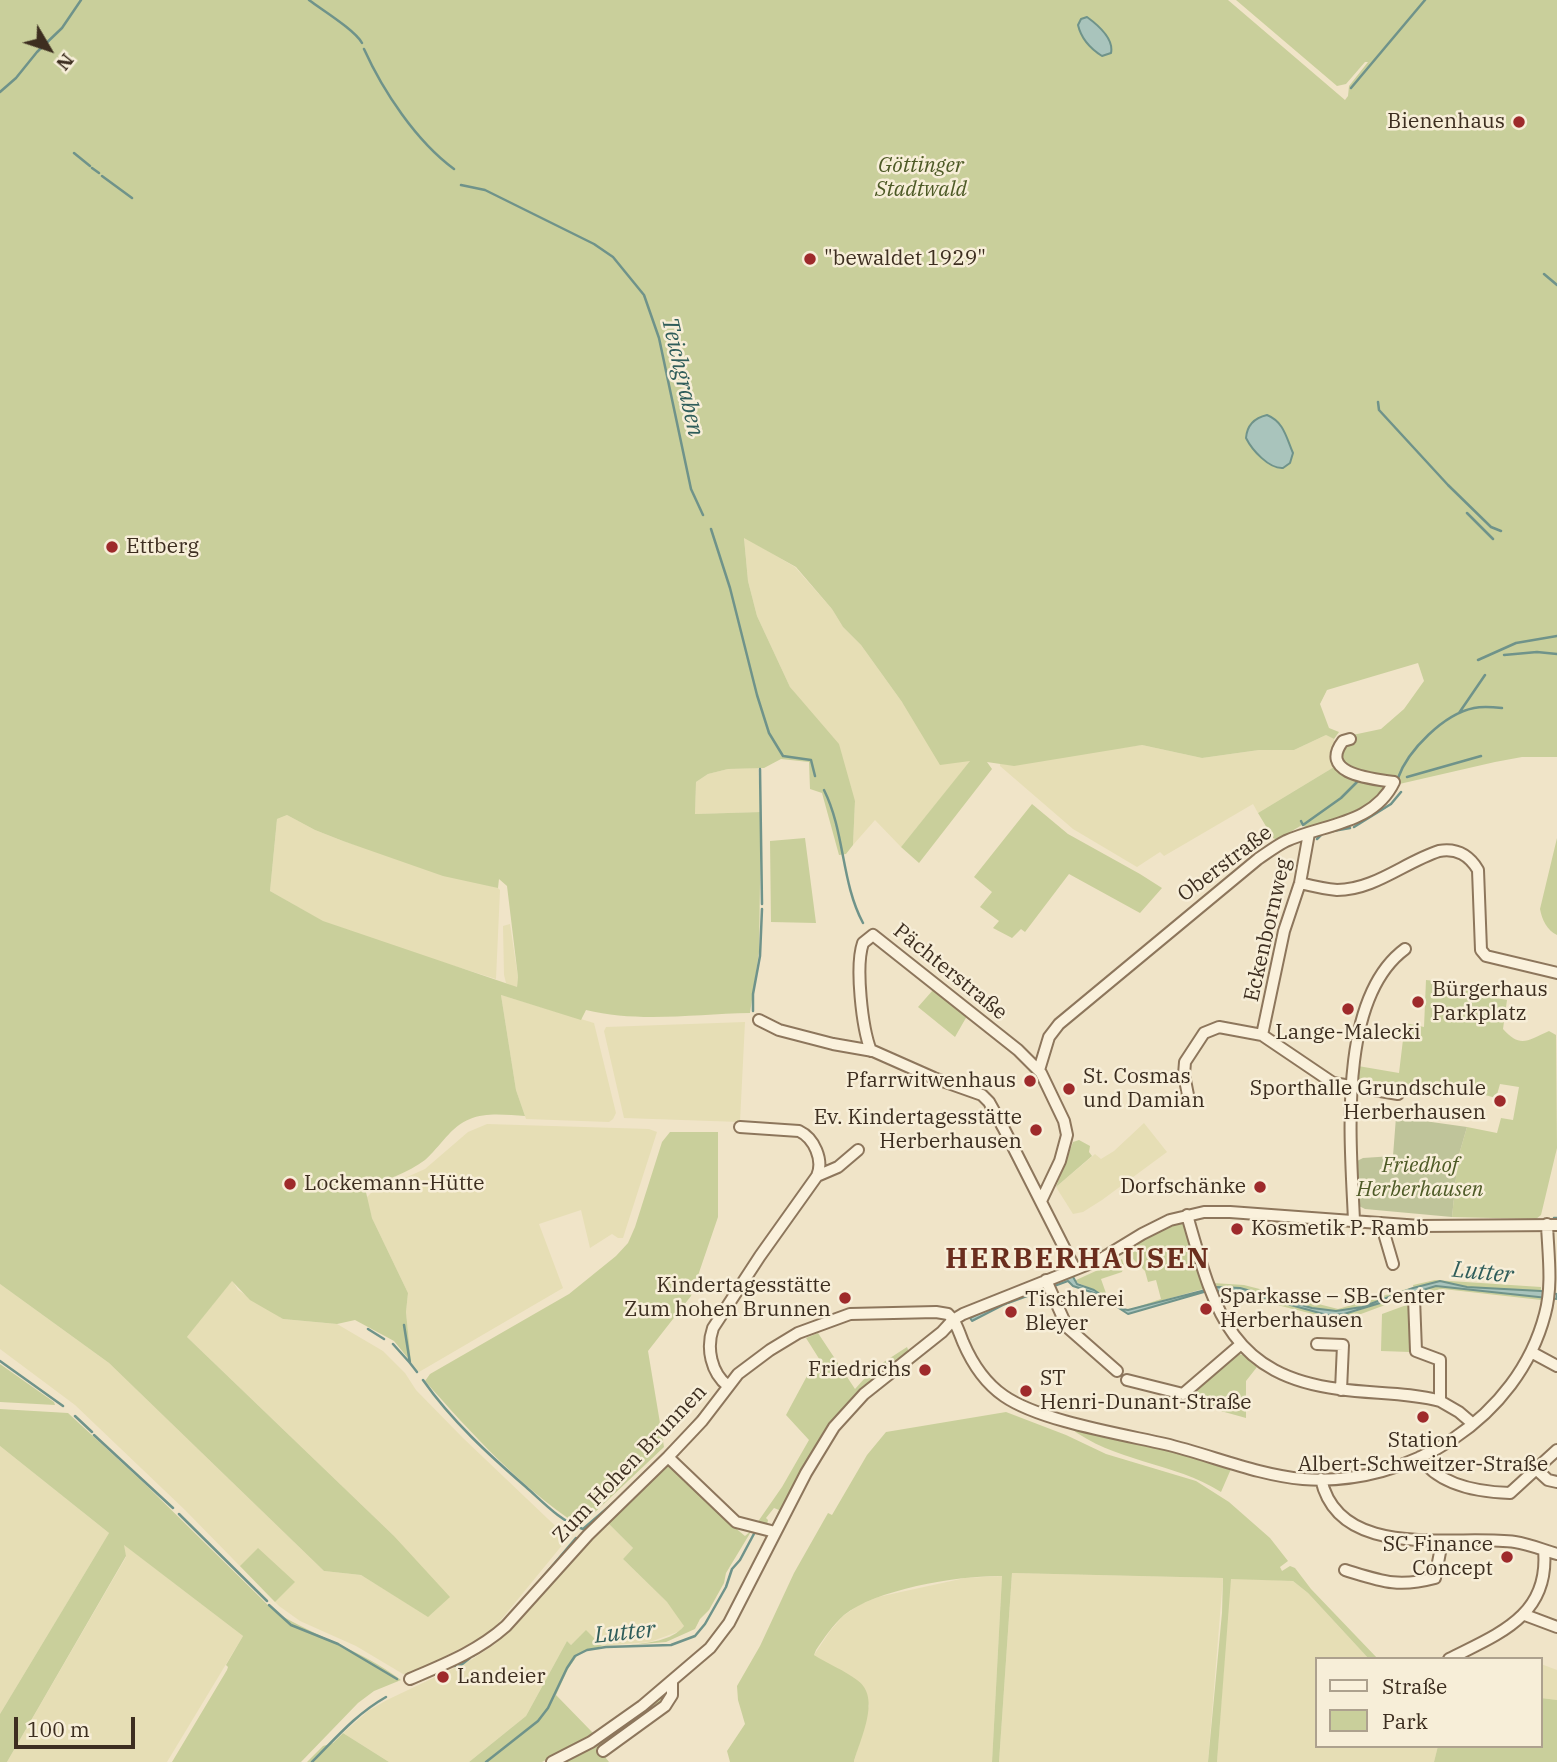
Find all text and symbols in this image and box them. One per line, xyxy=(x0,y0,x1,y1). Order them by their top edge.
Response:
north arrow xyxy=(14,14,84,84)
text: N xyxy=(51,49,79,76)
place label: Bienenhaus xyxy=(1387,109,1505,135)
marker: Bienenhaus xyxy=(1511,114,1527,130)
park label: Göttinger Stadtwald xyxy=(875,153,967,203)
place label: "bewaldet 1929" xyxy=(824,246,986,272)
marker: "bewaldet 1929" xyxy=(802,251,818,267)
water label: Teichgraben xyxy=(655,315,709,439)
place label: Ettberg xyxy=(126,534,199,560)
marker: Ettberg xyxy=(104,539,120,555)
street label: Oberstraße xyxy=(1173,820,1277,908)
street label: Eckenbornweg xyxy=(1239,856,1297,1004)
street label: Pächterstraße xyxy=(888,918,1012,1026)
place label: Bürgerhaus Parkplatz xyxy=(1432,977,1548,1027)
marker: Bürgerhaus Parkplatz xyxy=(1410,994,1426,1010)
marker: Lange-Malecki xyxy=(1340,1001,1356,1017)
place label: Lange-Malecki xyxy=(1275,1020,1421,1046)
place label: St. Cosmas und Damian xyxy=(1083,1064,1205,1114)
place label: Pfarrwitwenhaus xyxy=(846,1068,1016,1094)
marker: Pfarrwitwenhaus xyxy=(1022,1073,1038,1089)
place label: Sporthalle Grundschule Herberhausen xyxy=(1250,1076,1486,1126)
marker: St. Cosmas und Damian xyxy=(1061,1081,1077,1097)
marker: Sporthalle Grundschule Herberhausen xyxy=(1492,1093,1508,1109)
place label: Ev. Kindertagesstätte Herberhausen xyxy=(814,1105,1022,1155)
marker: Ev. Kindertagesstätte Herberhausen xyxy=(1028,1122,1044,1138)
park label: Friedhof Herberhausen xyxy=(1357,1153,1483,1203)
place label: Lockemann-Hütte xyxy=(304,1171,485,1197)
place label: Dorfschänke xyxy=(1120,1174,1246,1200)
marker: Lockemann-Hütte xyxy=(282,1176,298,1192)
marker: Dorfschänke xyxy=(1252,1179,1268,1195)
place label: Kosmetik P. Ramb xyxy=(1251,1216,1429,1242)
marker: Kosmetik P. Ramb xyxy=(1229,1221,1245,1237)
district label: HERBERHAUSEN xyxy=(947,1243,1209,1277)
water label: Lutter xyxy=(1451,1256,1515,1290)
place label: Kindertagesstätte Zum hohen Brunnen xyxy=(624,1273,831,1323)
place label: Sparkasse – SB-Center Herberhausen xyxy=(1220,1284,1445,1334)
place label: Tischlerei Bleyer xyxy=(1025,1287,1124,1337)
marker: Kindertagesstätte Zum hohen Brunnen xyxy=(837,1290,853,1306)
marker: Sparkasse – SB-Center Herberhausen xyxy=(1198,1301,1214,1317)
marker: Tischlerei Bleyer xyxy=(1003,1304,1019,1320)
place label: Friedrichs xyxy=(808,1357,911,1383)
marker: Friedrichs xyxy=(917,1362,933,1378)
place label: ST Henri-Dunant-Straße xyxy=(1040,1366,1252,1416)
street label: Zum Hohen Brunnen xyxy=(548,1380,712,1548)
marker: ST Henri-Dunant-Straße xyxy=(1018,1383,1034,1399)
marker: Station Albert-Schweitzer-Straße xyxy=(1415,1409,1431,1425)
place label: Station Albert-Schweitzer-Straße xyxy=(1298,1428,1548,1478)
place label: SC Finance Concept xyxy=(1383,1532,1493,1582)
marker: SC Finance Concept xyxy=(1499,1549,1515,1565)
water label: Lutter xyxy=(593,1616,657,1650)
legend xyxy=(1316,1657,1543,1748)
place label: Landeier xyxy=(457,1664,546,1690)
marker: Landeier xyxy=(435,1669,451,1685)
text: Straße xyxy=(1382,1672,1447,1700)
scale bar xyxy=(18,1702,138,1746)
text: Park xyxy=(1382,1707,1428,1735)
text: 100 m xyxy=(27,1715,90,1743)

